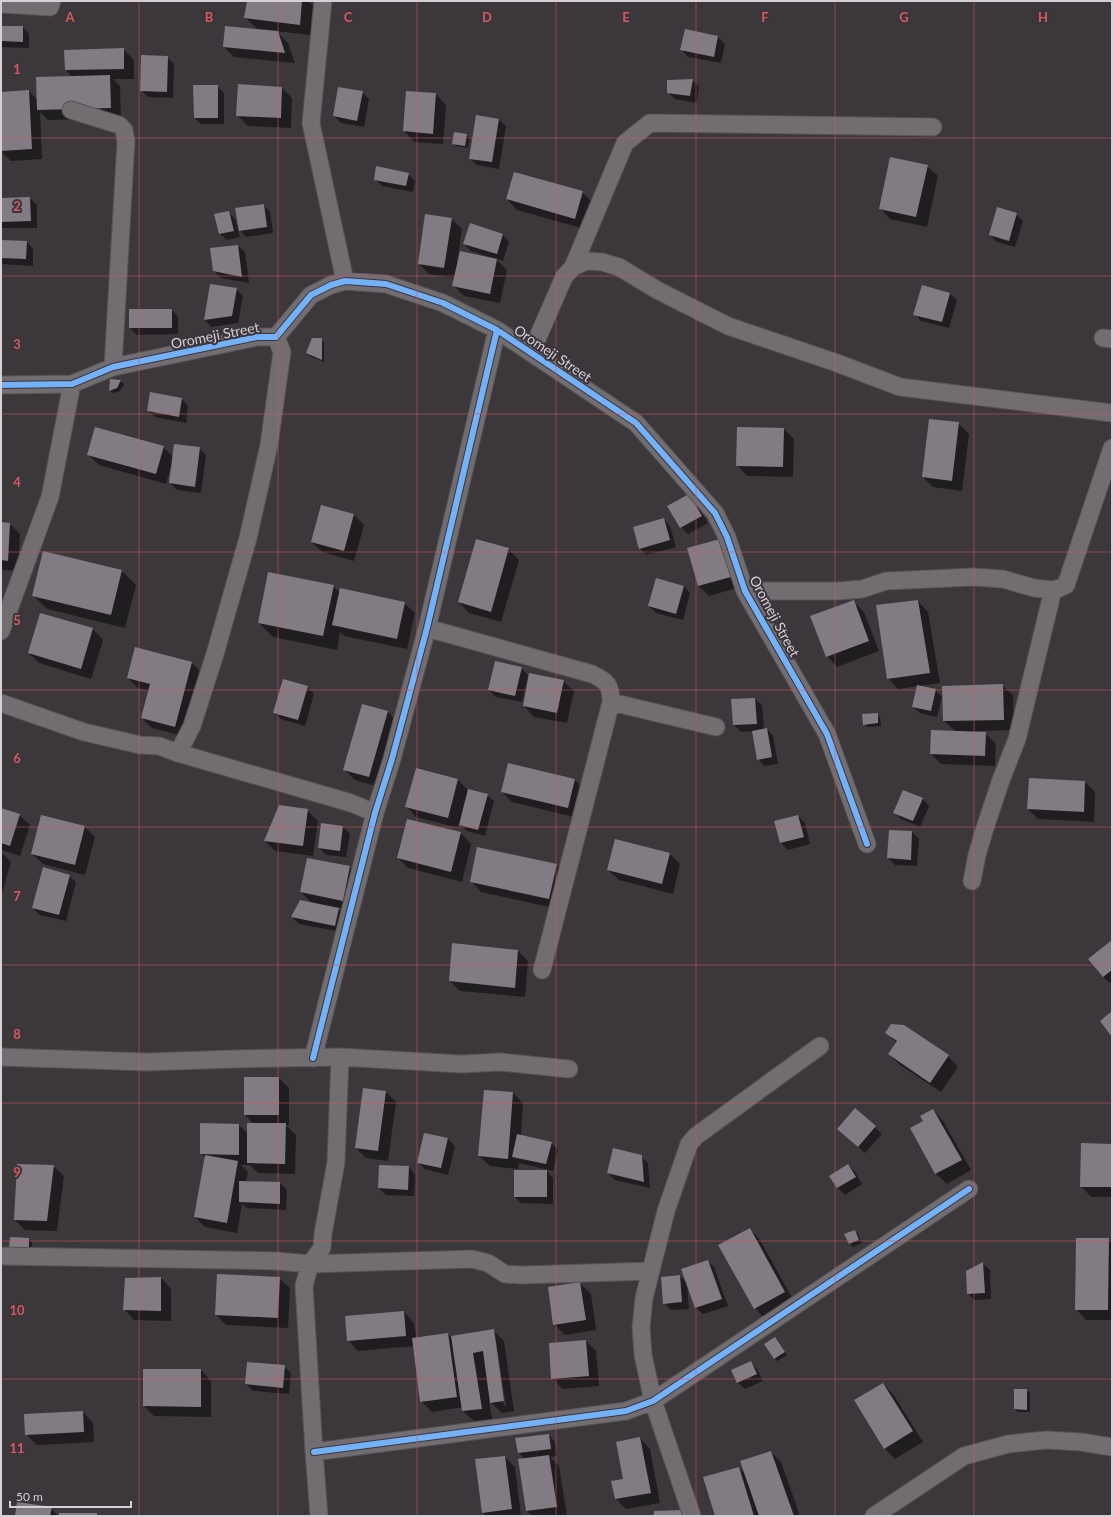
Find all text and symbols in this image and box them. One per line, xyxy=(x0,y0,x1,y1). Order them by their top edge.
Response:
text: A xyxy=(64,9,75,25)
text: B xyxy=(205,9,214,25)
text: C xyxy=(344,9,353,25)
text: D xyxy=(482,9,492,25)
text: E xyxy=(622,9,630,25)
text: F xyxy=(761,9,769,25)
text: G xyxy=(899,9,909,25)
text: H xyxy=(1038,9,1048,25)
text: 1 xyxy=(13,61,21,77)
text: 2 xyxy=(13,198,21,214)
street label: Oromeji Street xyxy=(169,318,261,352)
street label: Oromeji Street xyxy=(511,321,595,385)
text: 3 xyxy=(13,336,21,352)
text: 4 xyxy=(13,474,21,490)
street label: Oromeji Street xyxy=(746,572,804,660)
text: 5 xyxy=(13,612,21,628)
text: 6 xyxy=(13,750,21,766)
text: 7 xyxy=(13,888,21,904)
text: 8 xyxy=(13,1026,21,1042)
text: 9 xyxy=(13,1164,21,1180)
text: 10 xyxy=(9,1302,25,1318)
text: 11 xyxy=(9,1440,25,1456)
scale bar xyxy=(10,1483,131,1509)
text: 50 m xyxy=(16,1489,43,1504)

